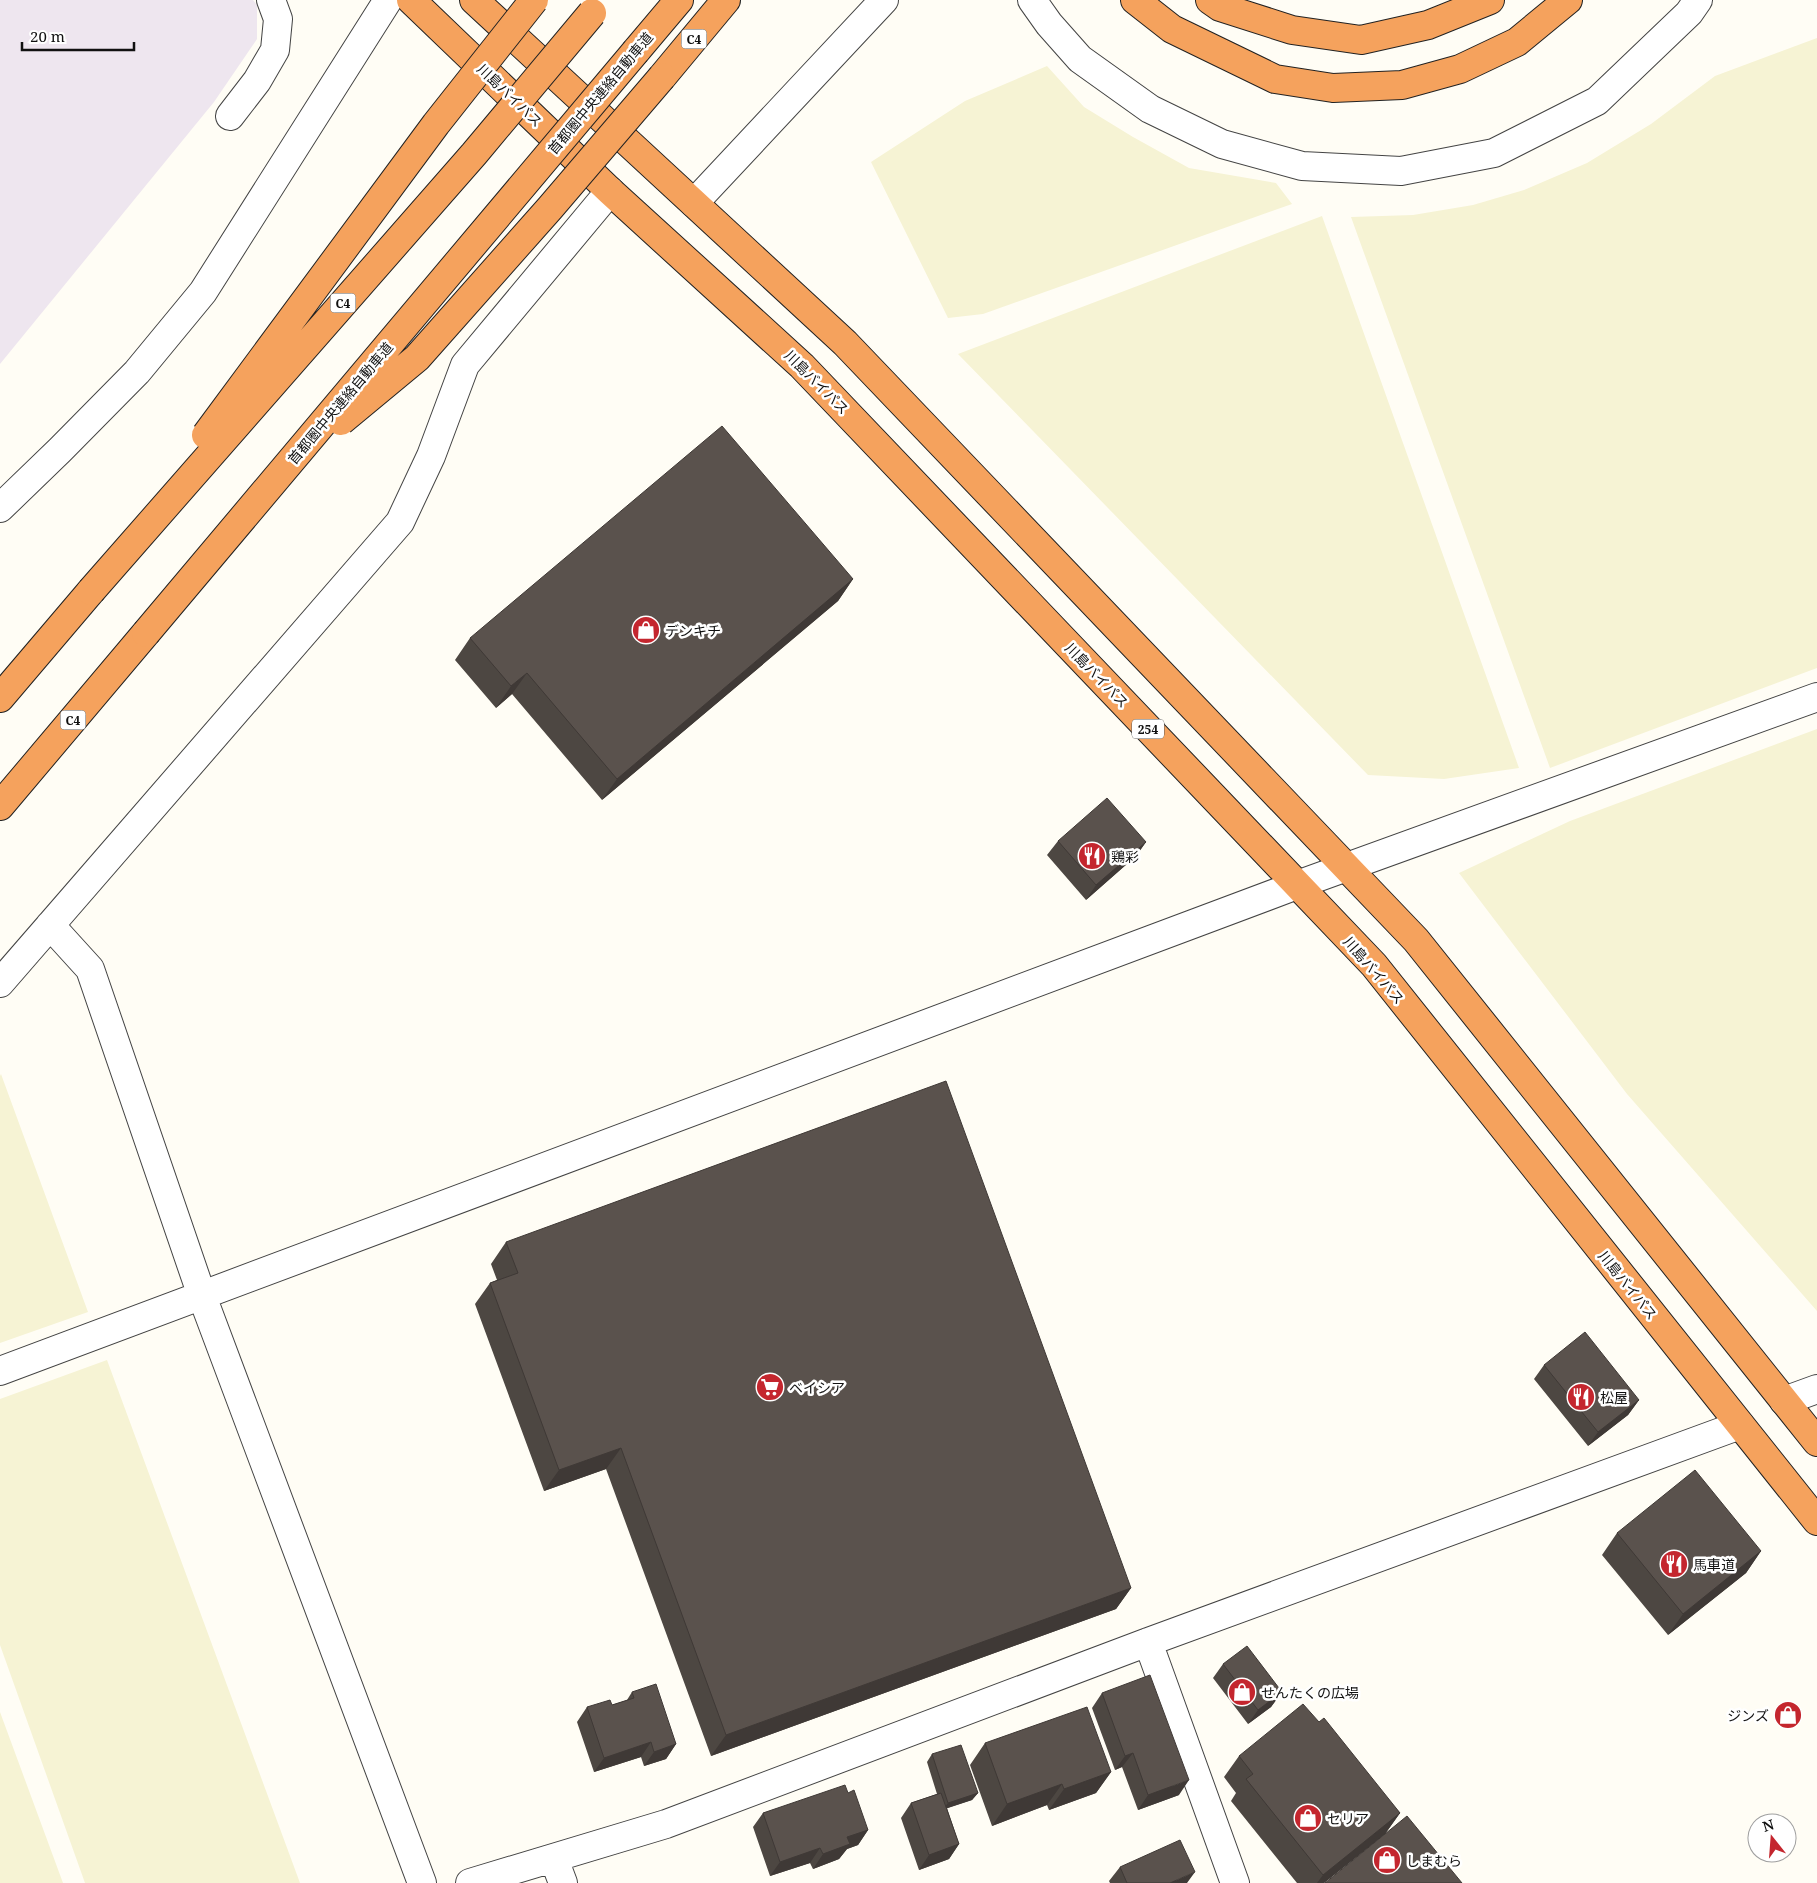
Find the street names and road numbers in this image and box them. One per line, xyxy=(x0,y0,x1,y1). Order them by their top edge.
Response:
street label: 首都圏中央連絡自動車道 xyxy=(543,28,657,158)
road number: C4 xyxy=(682,30,706,48)
street label: 川島バイパス xyxy=(473,59,547,131)
road number: C4 xyxy=(330,294,356,312)
street label: 首都圏中央連絡自動車道 xyxy=(283,338,397,468)
street label: 川島バイパス xyxy=(781,346,853,418)
street label: 川島バイパス xyxy=(1061,638,1133,712)
road number: C4 xyxy=(60,710,86,730)
road number: 254 xyxy=(1132,720,1164,739)
street label: 川島バイパス xyxy=(1339,932,1409,1008)
street label: 川島バイパス xyxy=(1594,1246,1662,1324)

